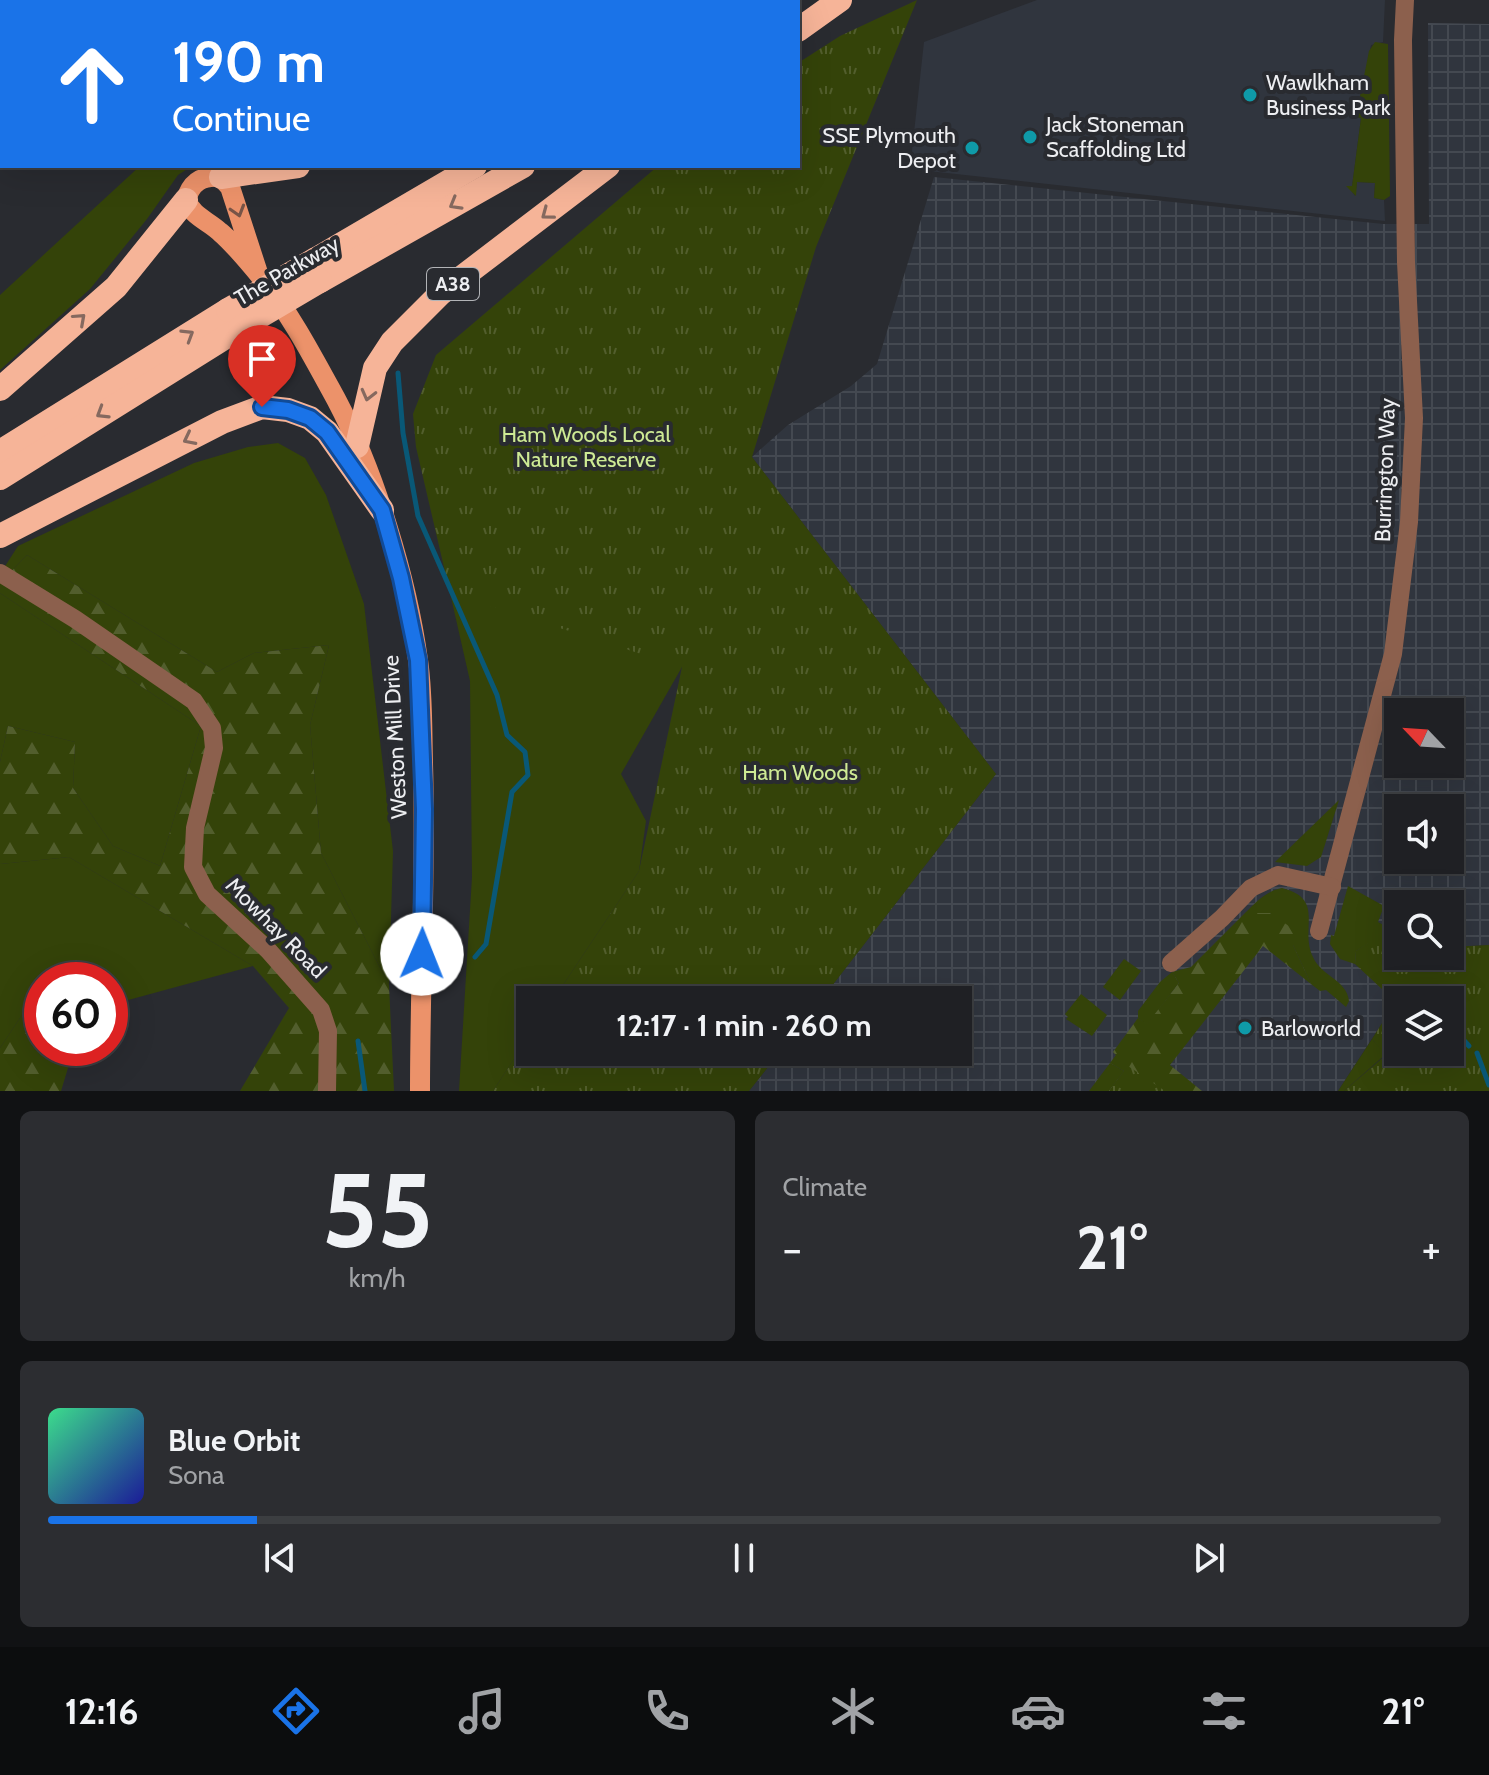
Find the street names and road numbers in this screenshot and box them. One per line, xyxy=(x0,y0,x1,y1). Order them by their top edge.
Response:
street label: The Parkway xyxy=(230,230,344,312)
road number: A38 xyxy=(427,268,479,300)
street label: Burrington Way xyxy=(1369,397,1401,543)
street label: Weston Mill Drive xyxy=(377,654,413,820)
street label: Mowhay Road xyxy=(220,872,332,984)

